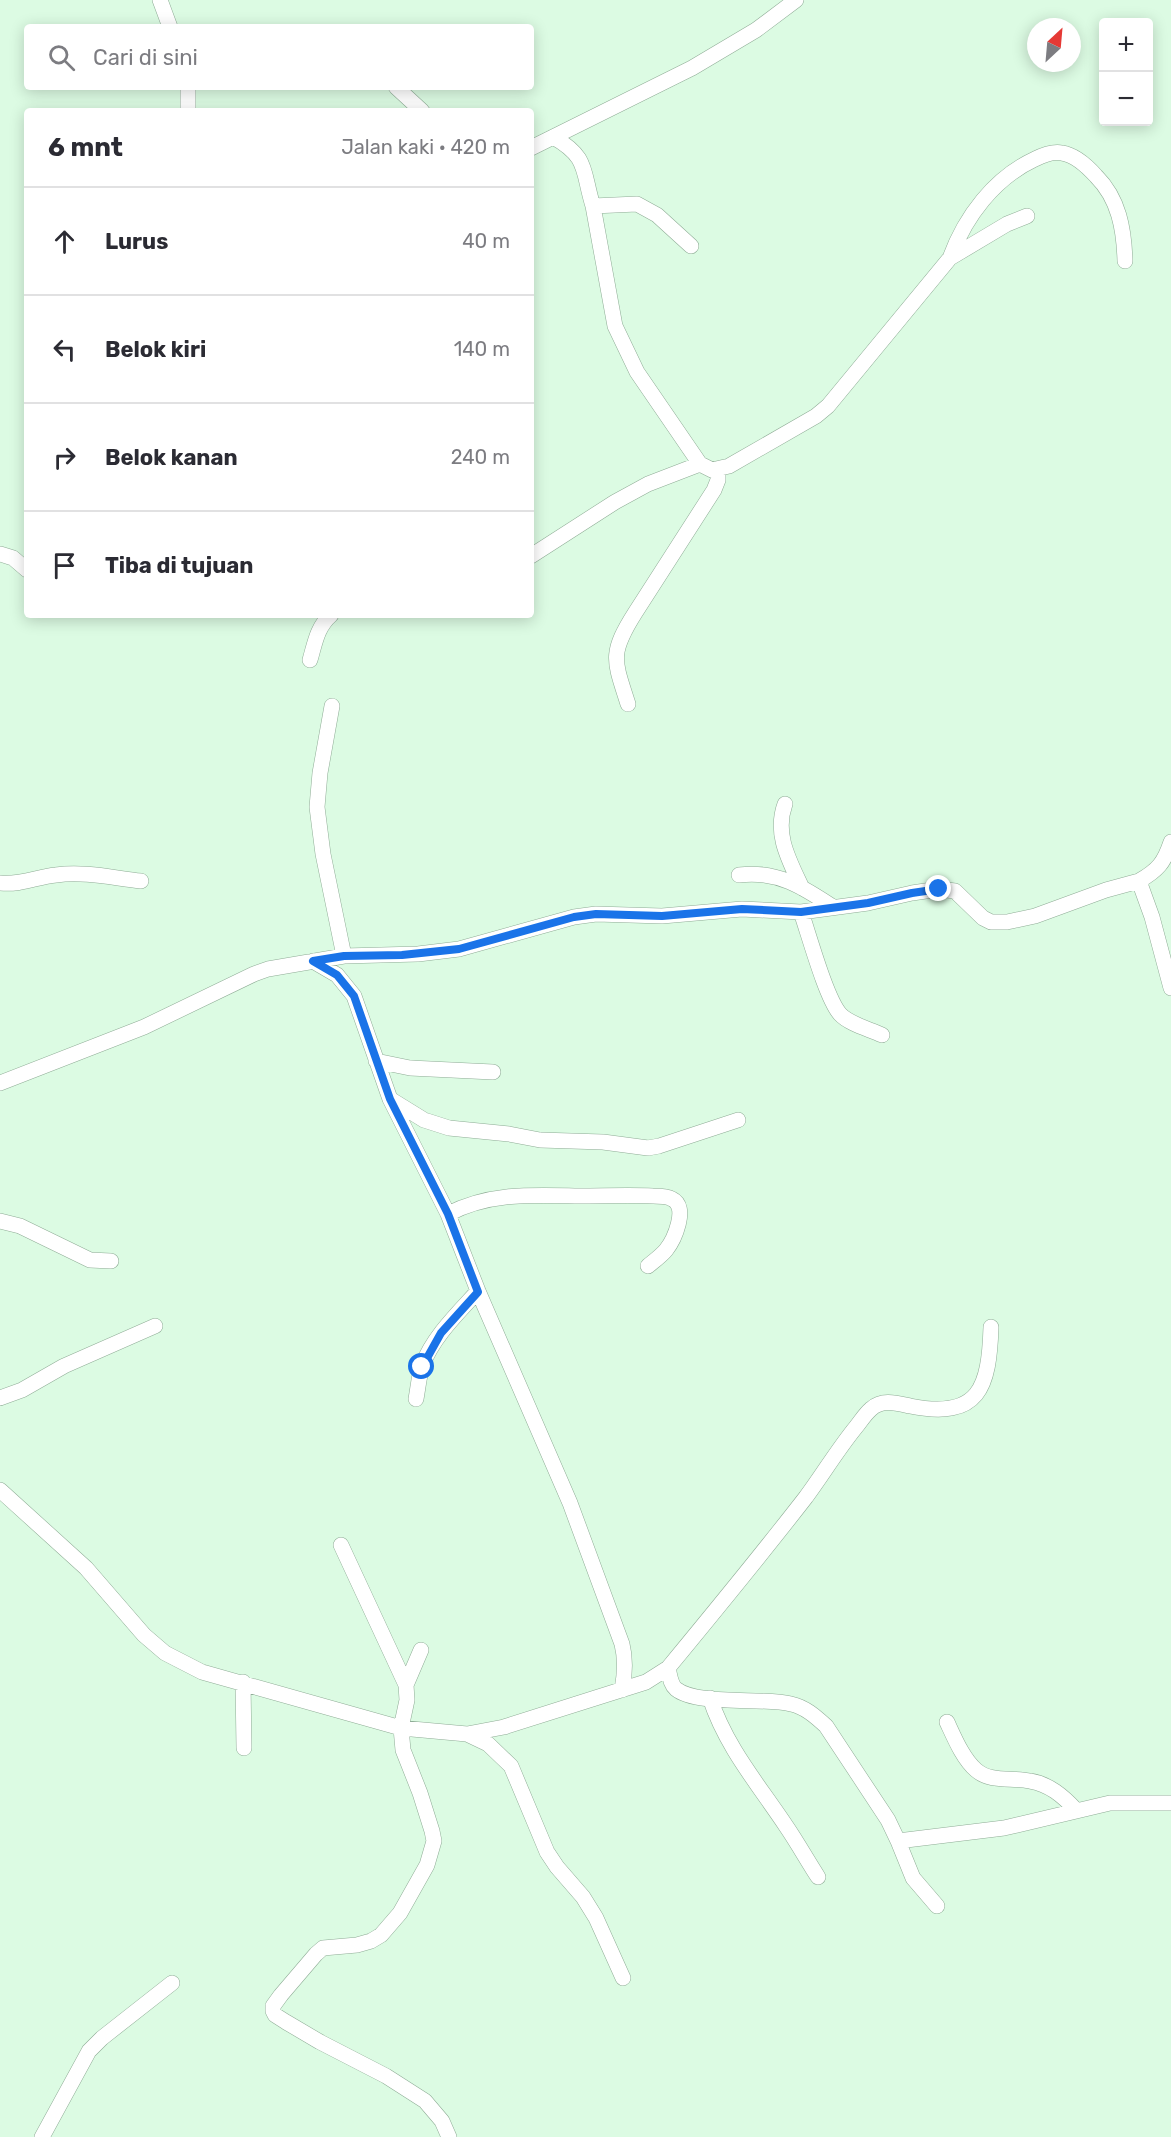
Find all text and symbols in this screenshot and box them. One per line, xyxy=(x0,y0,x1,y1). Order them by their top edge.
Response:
north arrow xyxy=(1027,18,1081,72)
map controls xyxy=(1099,18,1153,126)
button: + xyxy=(1099,18,1153,72)
search box xyxy=(24,24,534,90)
icon: search xyxy=(45,41,78,74)
text: Cari di sini xyxy=(93,44,198,71)
button: − xyxy=(1099,72,1153,126)
text: 6 mnt xyxy=(48,132,123,163)
text: Jalan kaki · 420 m xyxy=(341,135,510,159)
icon: ahead xyxy=(48,225,81,258)
text: Lurus xyxy=(105,228,168,255)
text: 40 m xyxy=(462,229,510,253)
icon: left xyxy=(48,333,81,366)
text: Belok kiri xyxy=(105,336,206,363)
text: 140 m xyxy=(454,337,510,361)
icon: right xyxy=(48,441,81,474)
text: Belok kanan xyxy=(105,444,238,471)
text: 240 m xyxy=(451,445,510,469)
icon: arrive xyxy=(48,549,81,582)
text: Tiba di tujuan xyxy=(105,552,253,579)
route end xyxy=(925,875,951,901)
route start xyxy=(408,1353,434,1379)

